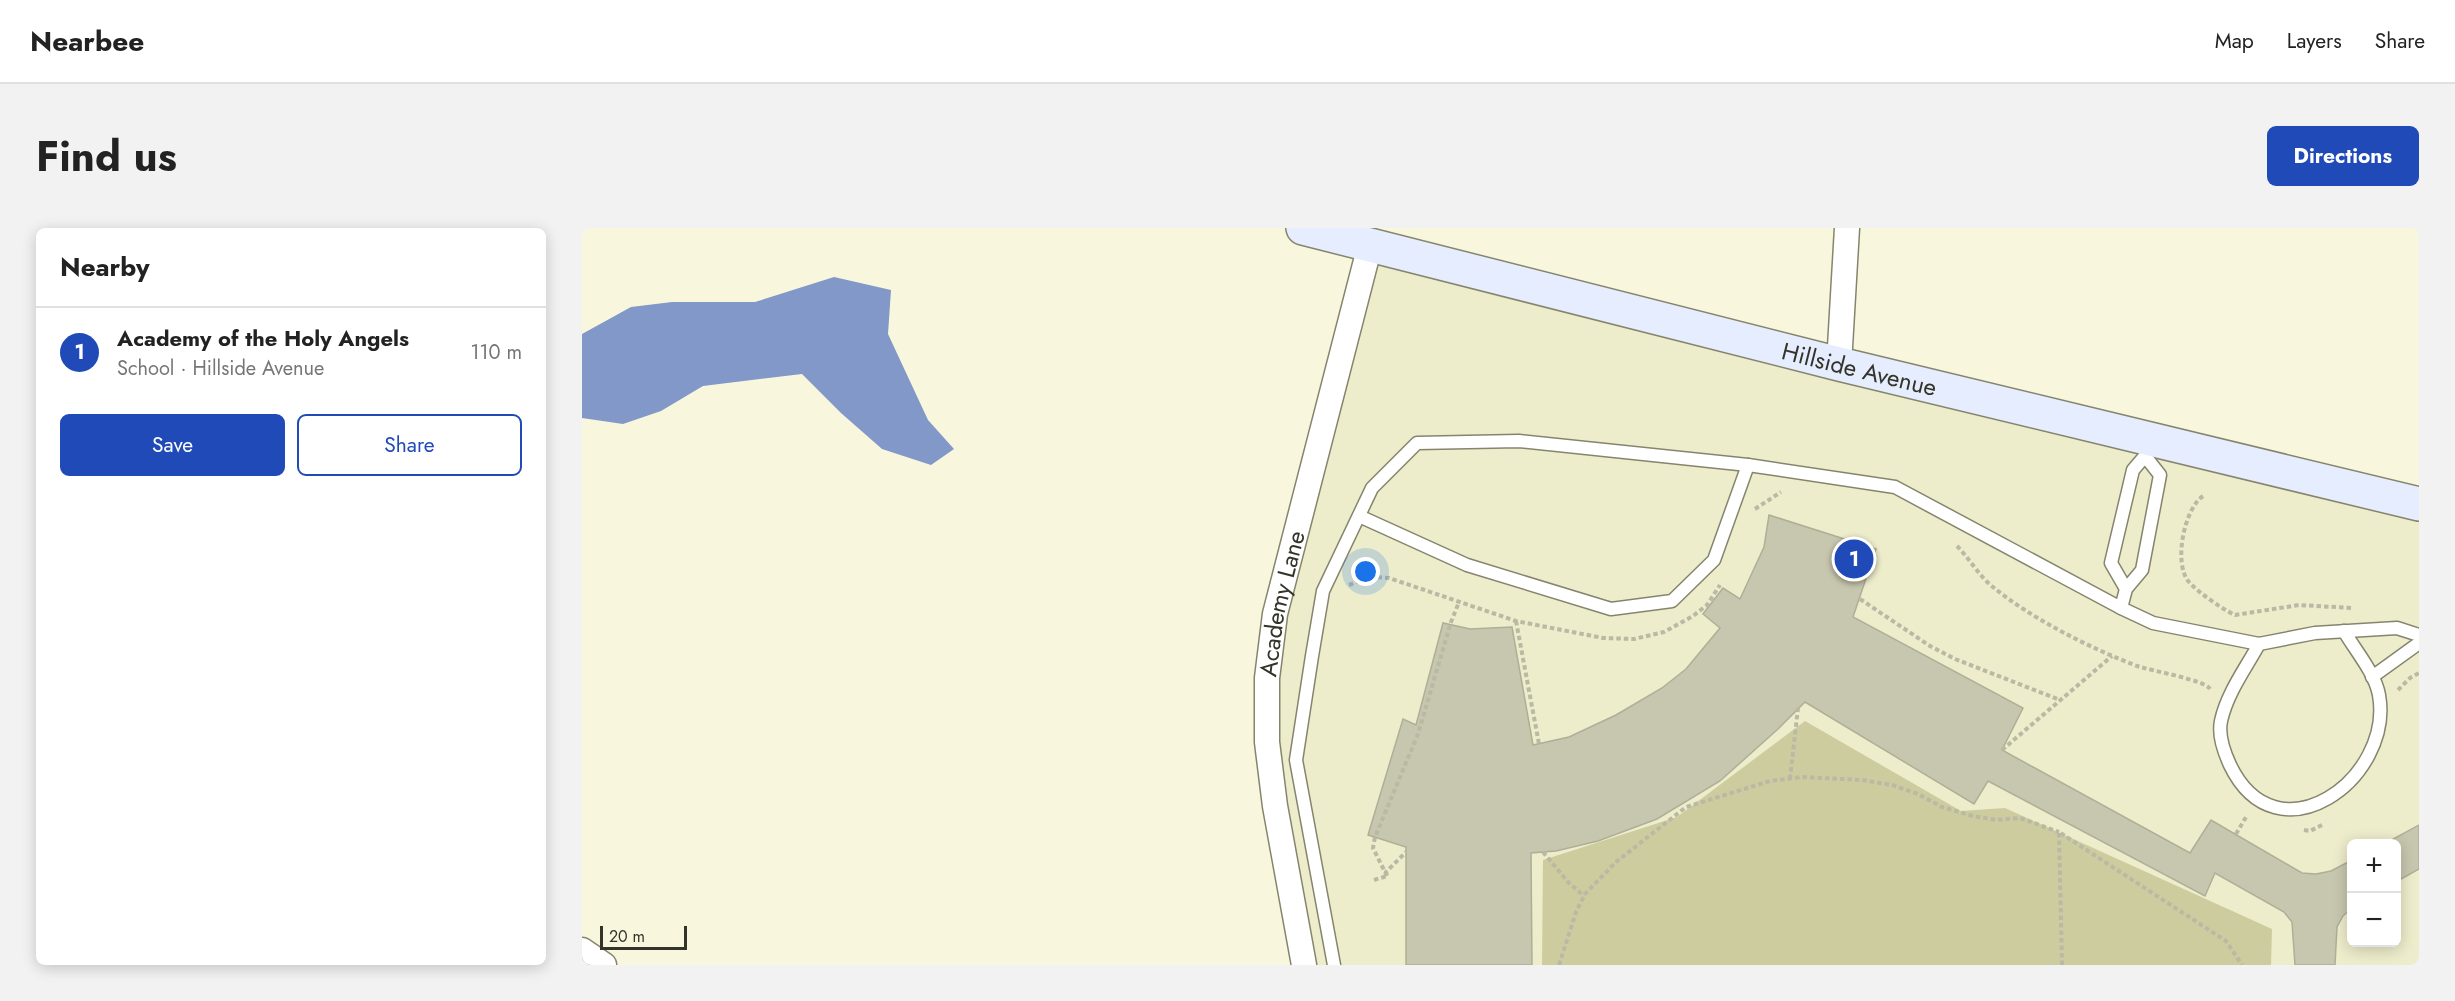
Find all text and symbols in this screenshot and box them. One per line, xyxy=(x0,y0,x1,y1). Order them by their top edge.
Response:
text: Nearbee xyxy=(30,21,144,62)
text: Map xyxy=(2215,26,2254,56)
text: Layers xyxy=(2287,26,2342,56)
text: Share xyxy=(2375,26,2425,56)
text: Find us xyxy=(36,126,177,187)
button: Directions xyxy=(2267,126,2419,186)
text: Nearby xyxy=(60,248,149,286)
text: Academy of the Holy Angels xyxy=(117,322,409,354)
street label: Hillside Avenue xyxy=(1778,333,1941,405)
text: 1 xyxy=(74,338,85,367)
text: 110 m xyxy=(470,338,522,367)
text: School · Hillside Avenue xyxy=(117,354,324,383)
button: Save xyxy=(60,414,285,476)
button: Share xyxy=(297,414,522,476)
street label: Academy Lane xyxy=(1250,527,1313,679)
pin: 1 xyxy=(1834,536,1874,582)
your location xyxy=(1351,557,1380,586)
map controls xyxy=(2347,839,2401,947)
button: + xyxy=(2347,839,2401,893)
button: − xyxy=(2347,893,2401,947)
scale bar xyxy=(600,923,687,950)
text: 20 m xyxy=(609,925,645,948)

